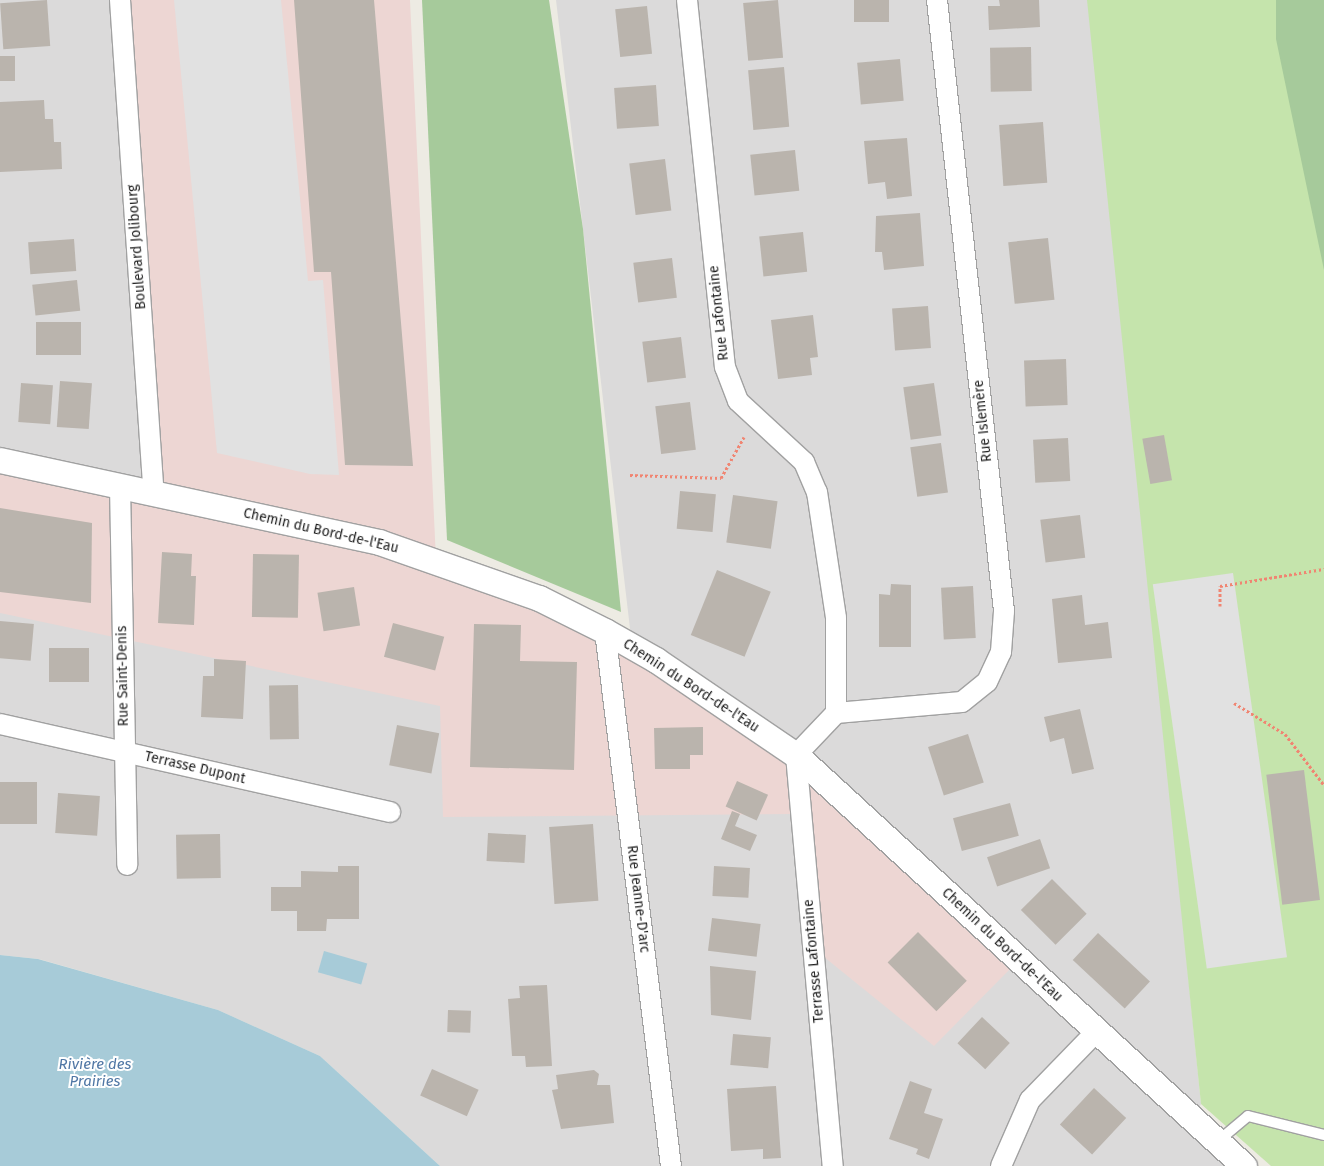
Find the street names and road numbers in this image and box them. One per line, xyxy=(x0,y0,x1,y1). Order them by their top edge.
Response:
street label: Boulevard Jolibourg xyxy=(124,184,150,310)
street label: Rue Lafontaine xyxy=(706,265,732,361)
street label: Rue Islemère xyxy=(970,379,996,463)
street label: Chemin du Bord-de-l'Eau xyxy=(242,505,400,557)
street label: Rue Saint-Denis xyxy=(114,625,132,727)
street label: Chemin du Bord-de-l'Eau xyxy=(620,636,762,736)
street label: Terrasse Dupont xyxy=(143,748,247,788)
street label: Rue Jeanne-D'arc xyxy=(623,844,653,954)
street label: Chemin du Bord-de-l'Eau xyxy=(938,885,1066,1005)
street label: Terrasse Lafontaine xyxy=(800,899,828,1023)

